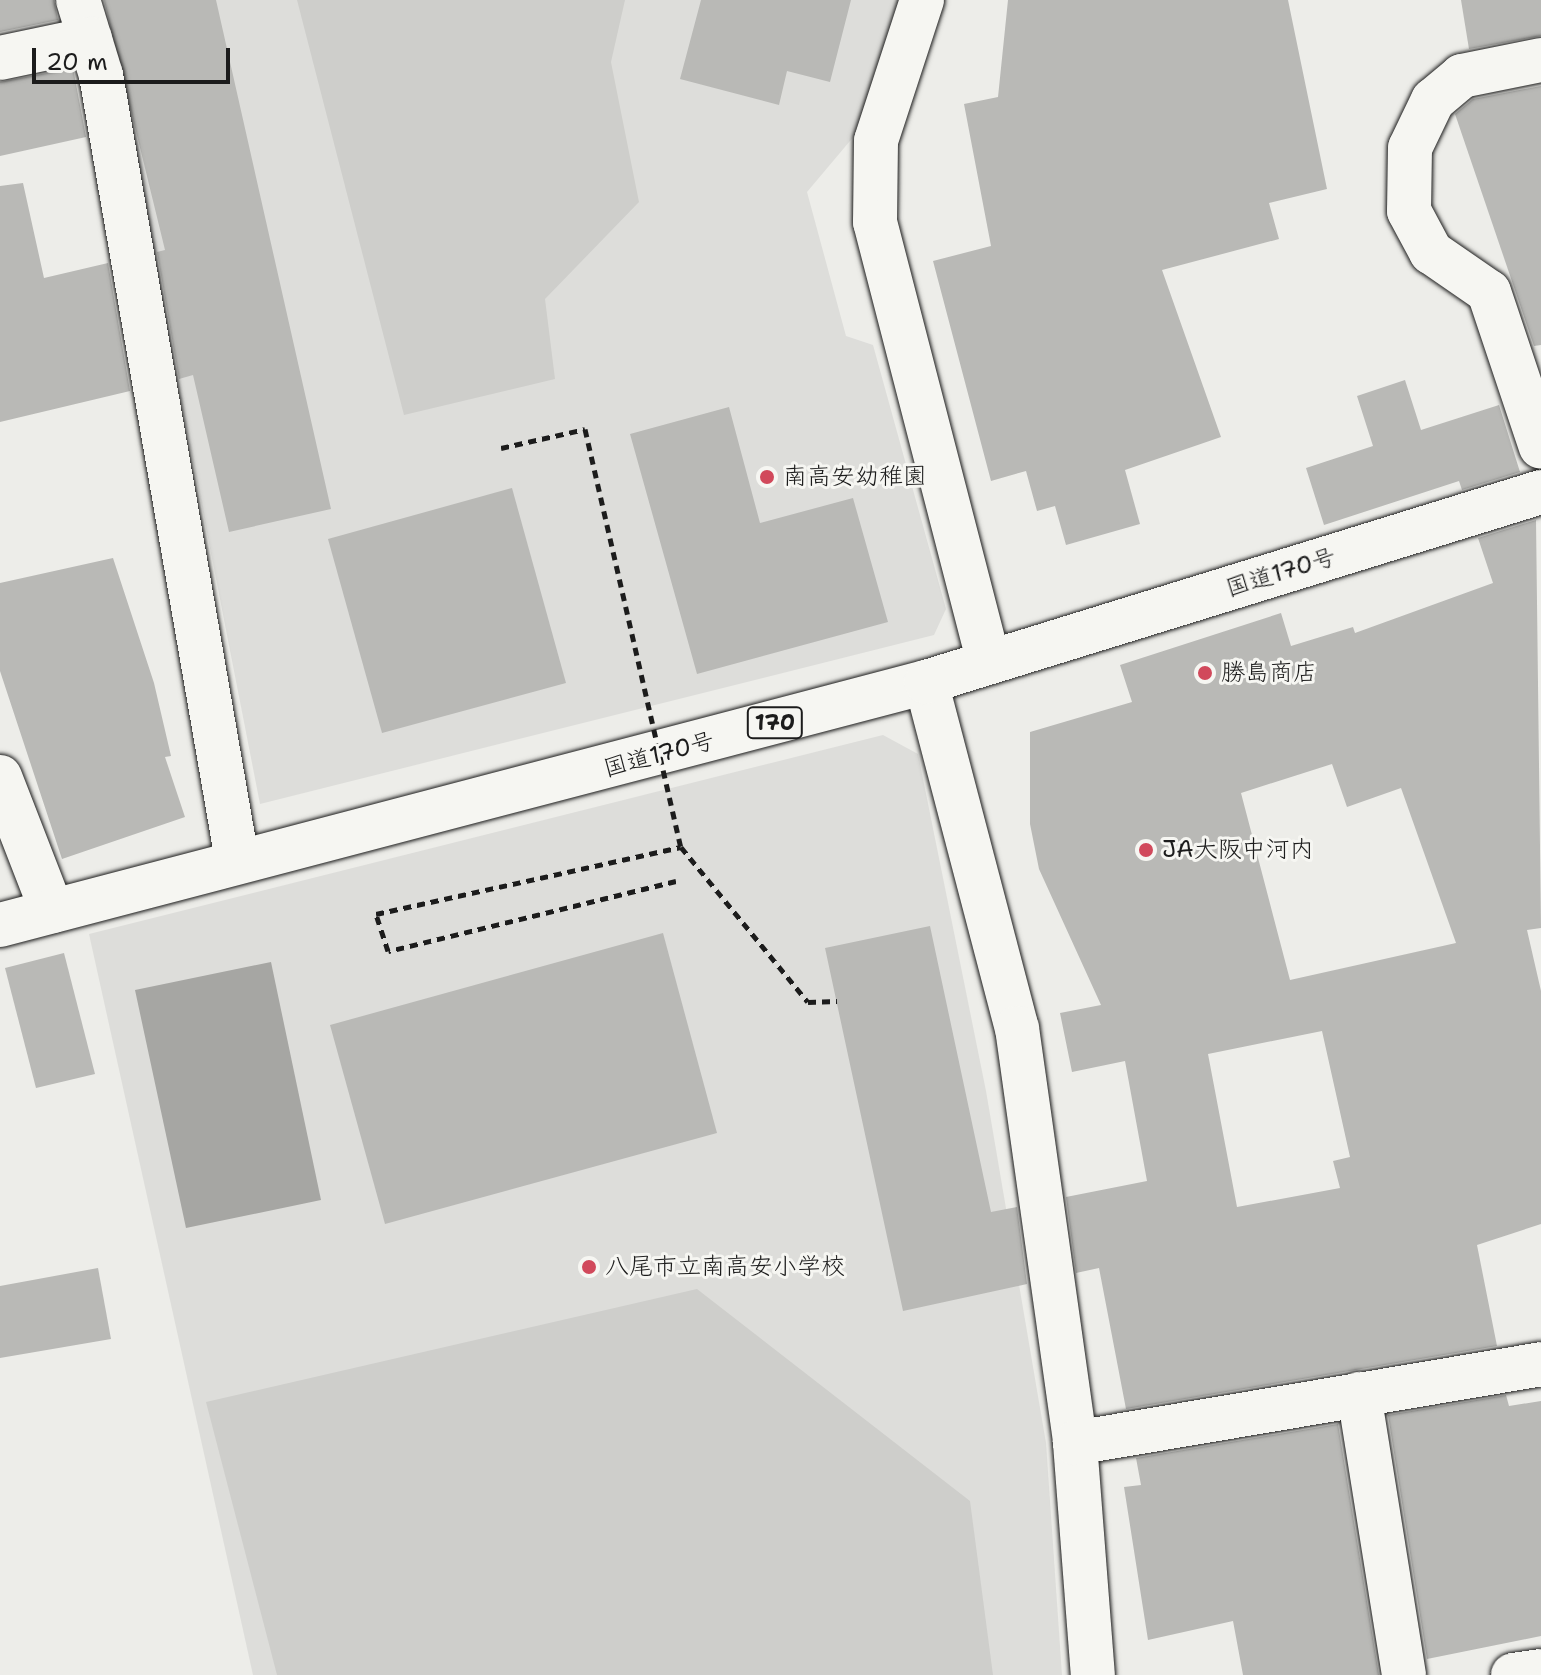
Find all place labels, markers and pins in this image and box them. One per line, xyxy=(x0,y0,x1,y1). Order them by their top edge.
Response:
place label: 南高安幼稚園 xyxy=(783,463,927,491)
marker: 南高安幼稚園 xyxy=(758,468,776,486)
place label: 勝島商店 xyxy=(1221,659,1317,687)
marker: 勝島商店 xyxy=(1196,664,1214,682)
place label: JA大阪中河内 xyxy=(1162,836,1314,864)
marker: JA大阪中河内 xyxy=(1137,841,1155,859)
place label: 八尾市立南高安小学校 xyxy=(605,1253,845,1281)
marker: 八尾市立南高安小学校 xyxy=(580,1258,598,1276)

